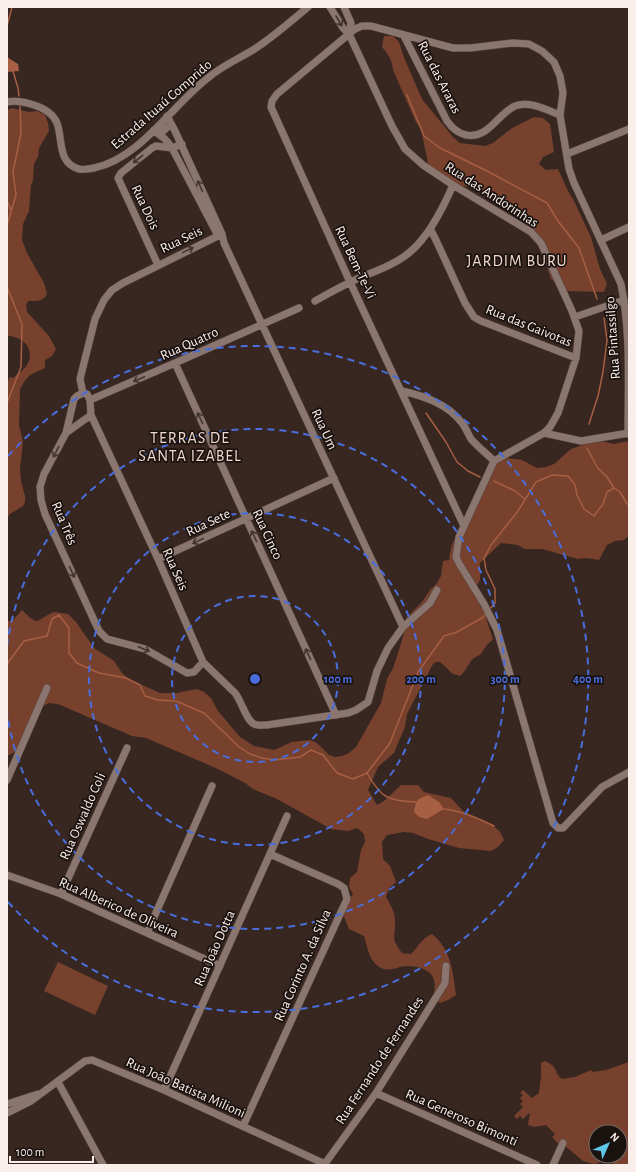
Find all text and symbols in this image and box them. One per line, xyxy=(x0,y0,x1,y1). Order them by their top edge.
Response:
one-way arrow xyxy=(335,15,343,27)
street label: Rua das Araras xyxy=(415,39,463,116)
street label: Estrada Ituaú Comprido xyxy=(109,57,215,152)
one-way arrow xyxy=(132,155,143,163)
street label: Rua das Andorinhas xyxy=(442,160,540,230)
one-way arrow xyxy=(196,180,203,192)
street label: Rua Dois xyxy=(129,183,162,232)
street label: Rua Seis xyxy=(158,224,205,256)
street label: Rua Bem-Te-Vi xyxy=(332,224,378,301)
one-way arrow xyxy=(182,246,194,253)
district label: JARDIM BURU xyxy=(466,253,568,269)
street label: Rua Pintassilgo xyxy=(603,296,623,380)
street label: Rua das Gaivotas xyxy=(484,302,574,350)
street label: Rua Quatro xyxy=(158,325,221,363)
one-way arrow xyxy=(134,375,146,383)
street label: Rua Um xyxy=(309,407,340,452)
one-way arrow xyxy=(196,412,203,424)
district label: TERRAS DE SANTA IZABEL xyxy=(138,430,242,464)
one-way arrow xyxy=(52,446,59,458)
street label: Rua Três xyxy=(49,500,79,547)
street label: Rua Sete xyxy=(184,507,233,539)
street label: Rua Cinco xyxy=(249,507,285,562)
one-way arrow xyxy=(250,530,257,542)
one-way arrow xyxy=(193,538,205,545)
street label: Rua Seis xyxy=(160,546,191,593)
one-way arrow xyxy=(69,566,76,578)
one-way arrow xyxy=(138,646,150,654)
one-way arrow xyxy=(304,648,311,660)
centre of rings xyxy=(248,672,262,686)
text: 100 m xyxy=(324,673,352,685)
text: 200 m xyxy=(406,673,436,685)
text: 300 m xyxy=(490,673,520,685)
text: 400 m xyxy=(573,673,603,685)
street label: Rua Oswaldo Coli xyxy=(57,771,108,862)
street label: Rua Alberico de Oliveira xyxy=(57,875,181,941)
street label: Rua Corinto A. da Silva xyxy=(272,907,334,1024)
street label: Rua João Dotta xyxy=(192,908,238,988)
street label: Rua Fernando de Fernandes xyxy=(333,994,426,1127)
street label: Rua João Batista Milioni xyxy=(124,1055,247,1121)
street label: Rua Generoso Bimonti xyxy=(403,1087,520,1149)
north arrow xyxy=(588,1124,628,1164)
text: N xyxy=(608,1131,621,1144)
scale bar xyxy=(10,1138,93,1164)
text: 100 m xyxy=(16,1146,44,1158)

